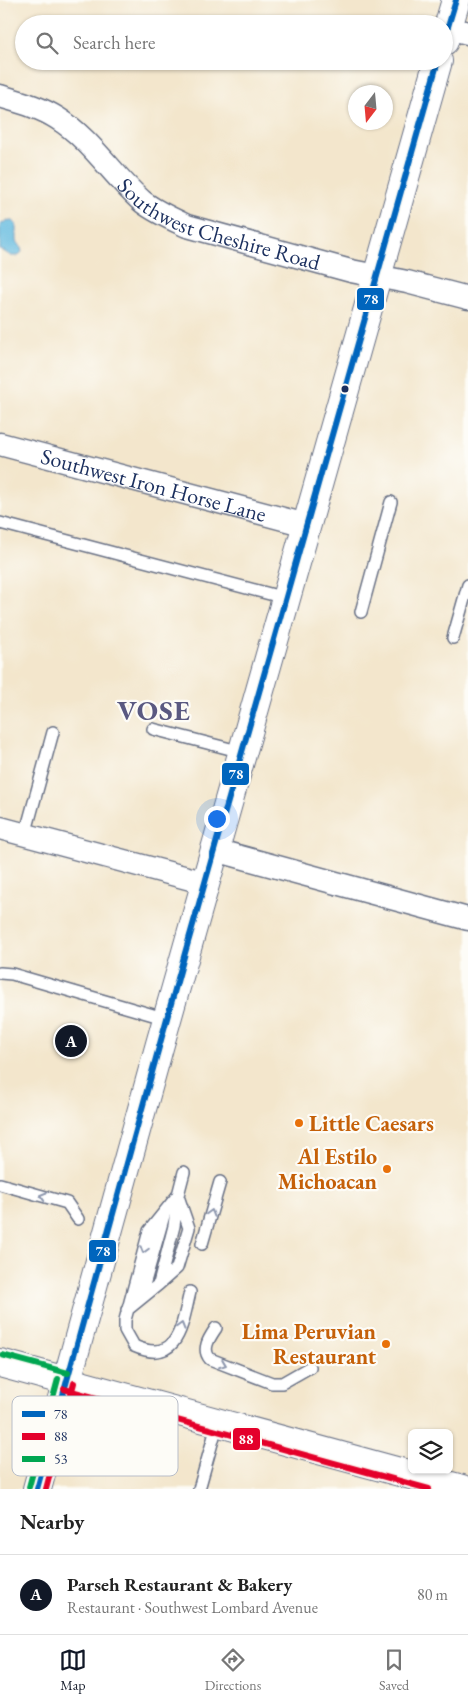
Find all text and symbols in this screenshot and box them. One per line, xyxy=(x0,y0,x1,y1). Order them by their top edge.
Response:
search box xyxy=(15,15,453,70)
icon: search xyxy=(33,29,61,57)
text: Search here xyxy=(73,30,155,55)
north arrow xyxy=(348,85,393,130)
street label: Southwest Cheshire Road xyxy=(111,171,325,277)
line badge: 78 xyxy=(356,287,385,311)
text: 78 xyxy=(364,290,378,308)
unlabelled marker xyxy=(340,384,350,394)
street label: Southwest Iron Horse Lane xyxy=(38,441,270,528)
district label: VOSE xyxy=(117,692,191,728)
line badge: 78 xyxy=(221,762,250,786)
text: 78 xyxy=(229,765,243,783)
your location xyxy=(204,806,230,832)
pin: A xyxy=(55,1022,87,1060)
place label: Little Caesars xyxy=(309,1109,434,1138)
marker: Little Caesars xyxy=(293,1117,305,1129)
place label: Al Estilo Michoacan xyxy=(278,1142,378,1196)
marker: Al Estilo Michoacan xyxy=(381,1163,393,1175)
one-way arrow xyxy=(39,1192,48,1202)
one-way arrow xyxy=(205,1208,216,1217)
line badge: 78 xyxy=(88,1239,117,1263)
text: 78 xyxy=(96,1242,110,1260)
one-way arrow xyxy=(139,1246,149,1254)
place label: Lima Peruvian Restaurant xyxy=(242,1317,377,1371)
one-way arrow xyxy=(175,1322,185,1330)
marker: Lima Peruvian Restaurant xyxy=(380,1338,392,1350)
one-way arrow xyxy=(218,1357,227,1368)
legend xyxy=(12,1396,178,1476)
text: 78 xyxy=(54,1405,68,1423)
text: 88 xyxy=(54,1427,68,1445)
line badge: 88 xyxy=(232,1427,261,1451)
map controls xyxy=(408,1429,453,1474)
button: layers xyxy=(408,1429,453,1474)
text: 88 xyxy=(239,1430,253,1448)
text: 53 xyxy=(54,1450,68,1468)
text: Nearby xyxy=(20,1508,84,1535)
text: Parseh Restaurant & Bakery xyxy=(67,1572,292,1597)
text: A xyxy=(30,1584,42,1605)
text: 80 m xyxy=(417,1584,448,1605)
text: Restaurant · Southwest Lombard Avenue xyxy=(67,1597,318,1618)
tab: Map xyxy=(59,1646,87,1694)
tab: Directions xyxy=(205,1646,261,1694)
tab: Saved xyxy=(379,1646,409,1694)

